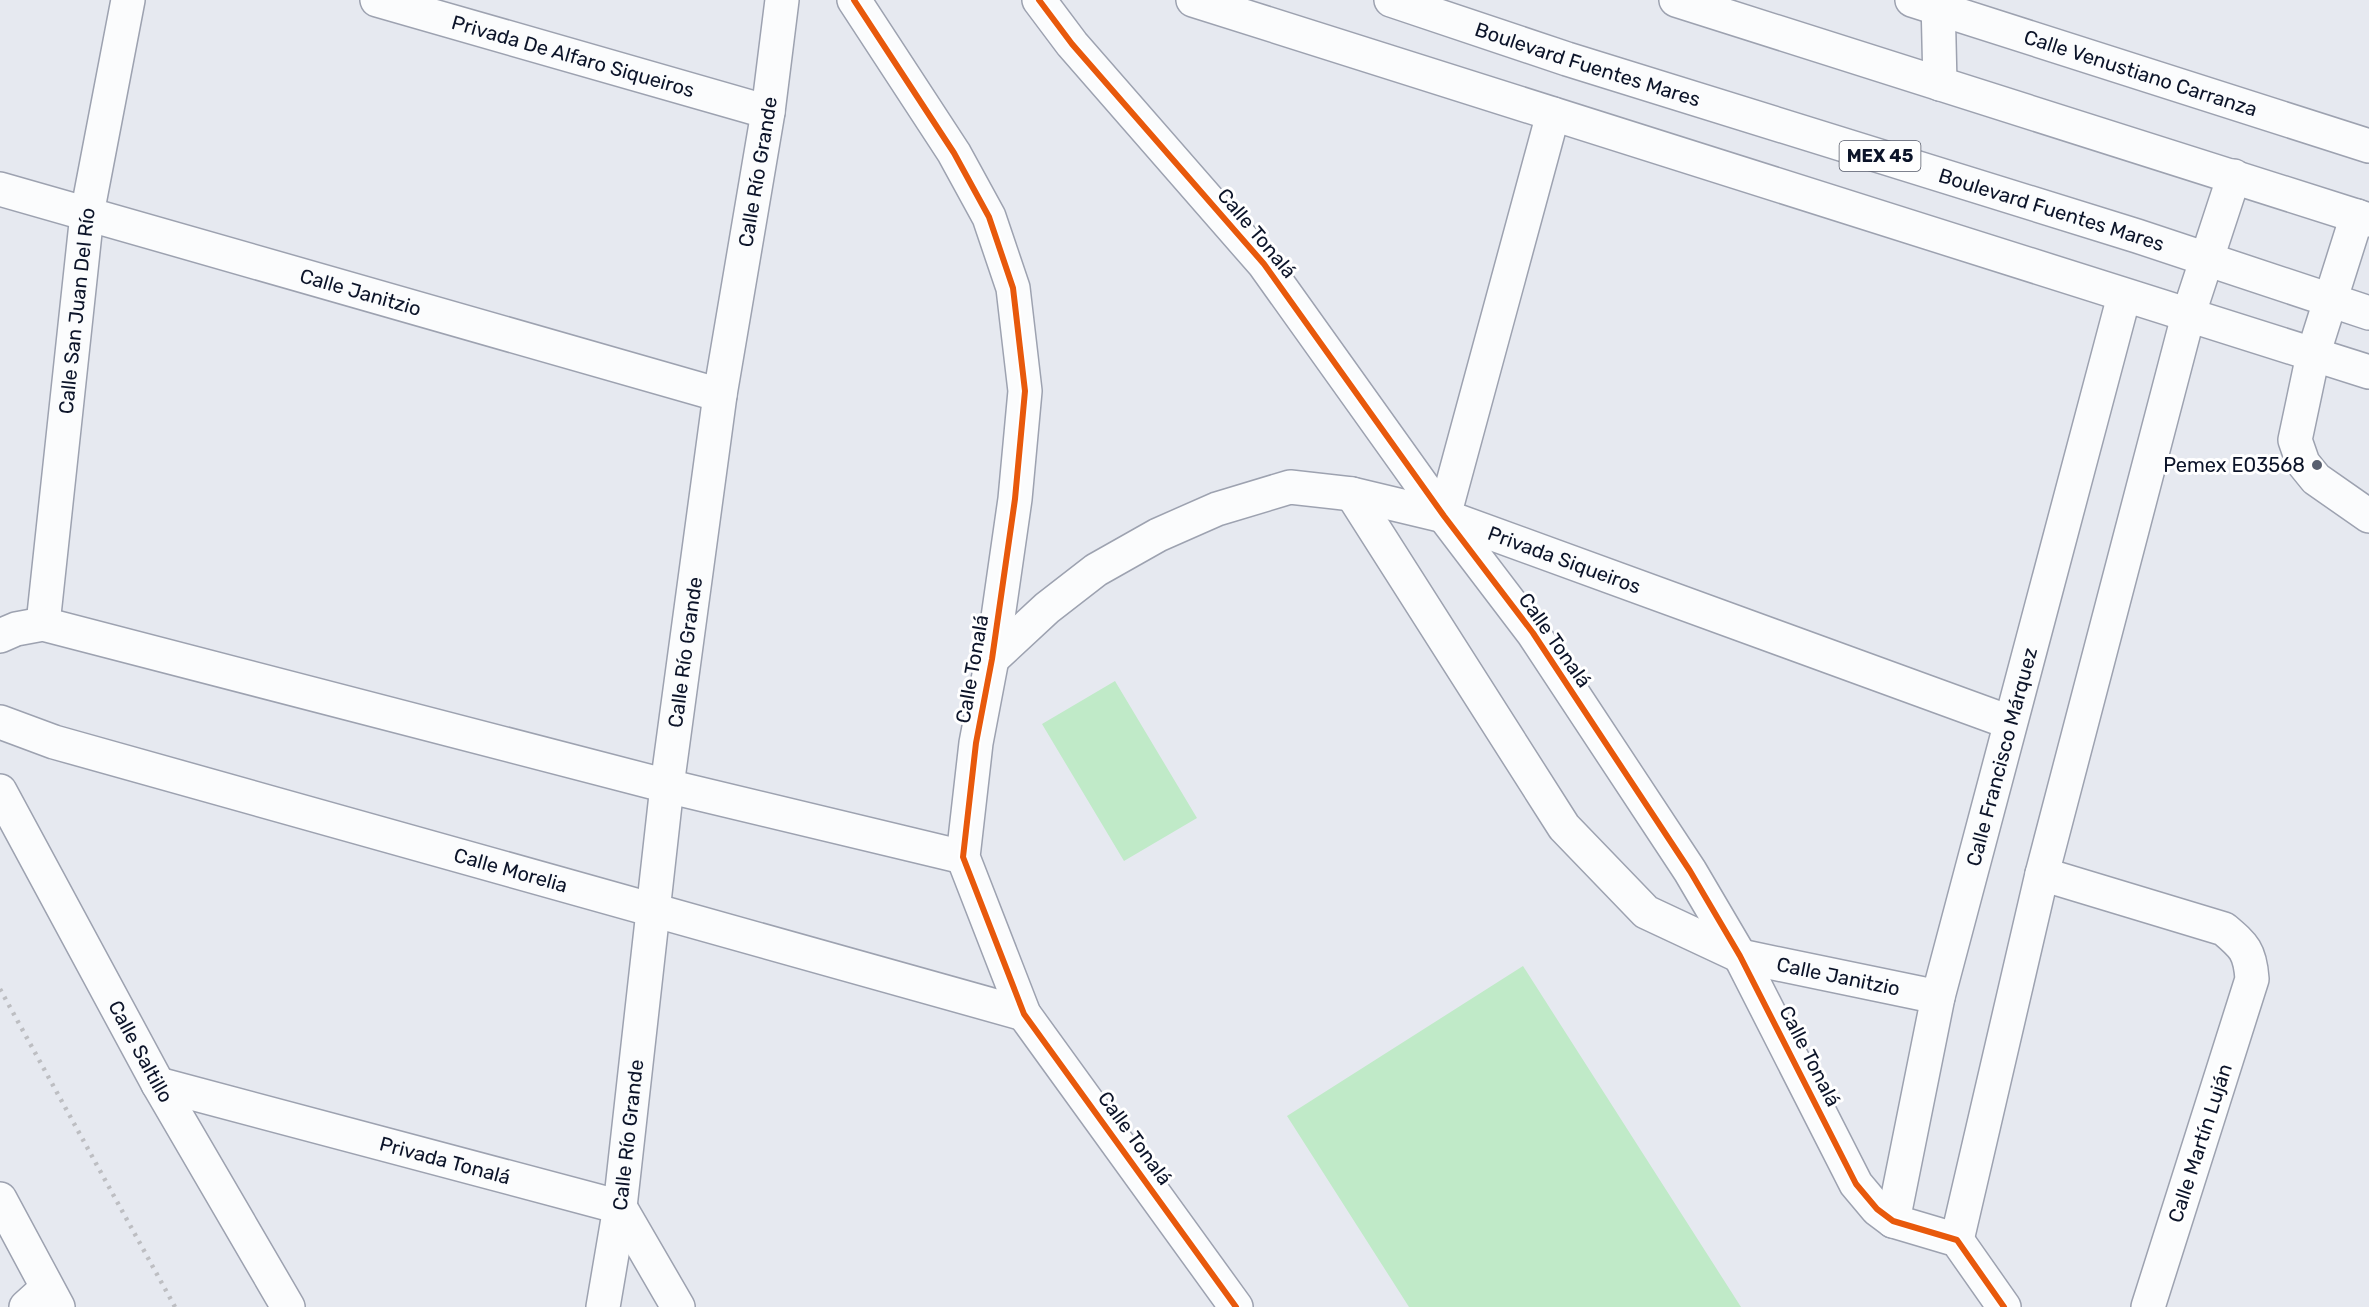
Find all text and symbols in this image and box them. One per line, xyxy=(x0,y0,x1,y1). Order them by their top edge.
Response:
street label: Privada De Alfaro Siqueiros xyxy=(449,10,697,102)
street label: Boulevard Fuentes Mares xyxy=(1472,17,1703,112)
street label: Calle Venustiano Carranza xyxy=(2021,25,2260,122)
street label: Calle Río Grande xyxy=(733,95,782,249)
road number: MEX 45 xyxy=(1840,141,1920,171)
street label: Boulevard Fuentes Mares xyxy=(1936,163,2167,256)
street label: Calle Tonalá xyxy=(1212,183,1302,283)
street label: Calle San Juan Del Río xyxy=(54,205,100,415)
street label: Calle Janitzio xyxy=(297,263,424,321)
place label: Pemex E03568 xyxy=(2163,453,2305,477)
marker: Pemex E03568 xyxy=(2310,458,2324,472)
street label: Privada Siqueiros xyxy=(1484,521,1644,599)
street label: Calle Río Grande xyxy=(663,575,707,729)
street label: Calle Tonalá xyxy=(1514,588,1596,692)
street label: Calle Tonalá xyxy=(951,613,993,725)
street label: Calle Francisco Márquez xyxy=(1961,645,2042,869)
street label: Calle Morelia xyxy=(451,843,570,897)
street label: Calle Janitzio xyxy=(1775,952,1902,1001)
street label: Calle Saltillo xyxy=(103,996,178,1107)
street label: Calle Tonalá xyxy=(1774,1002,1846,1110)
street label: Calle Río Grande xyxy=(608,1058,648,1212)
street label: Calle Martín Luján xyxy=(2163,1061,2237,1225)
street label: Calle Tonalá xyxy=(1093,1086,1177,1190)
street label: Privada Tonalá xyxy=(377,1131,513,1189)

